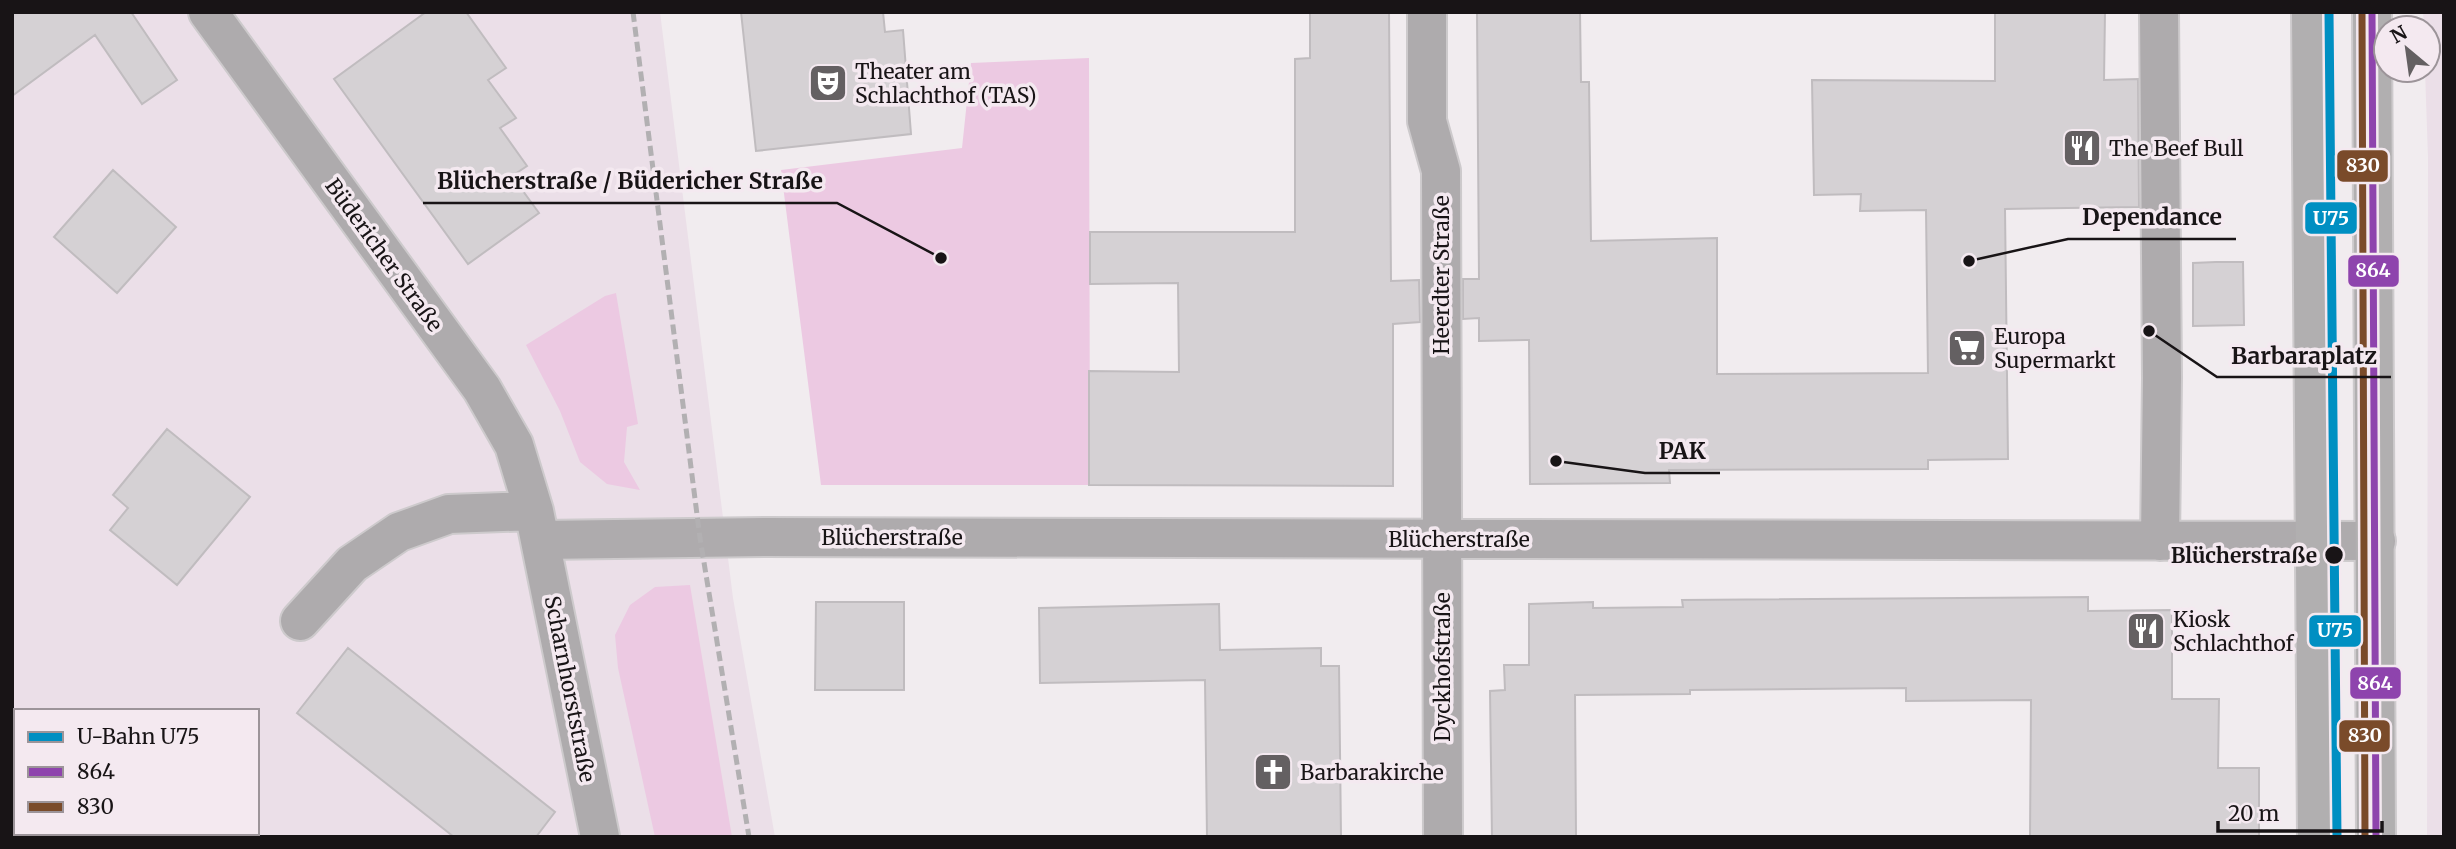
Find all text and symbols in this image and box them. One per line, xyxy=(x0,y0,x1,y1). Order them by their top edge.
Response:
north arrow xyxy=(2372,14,2442,84)
text: N xyxy=(2386,20,2411,48)
place label: Theater am Schlachthof (TAS) xyxy=(855,58,1037,109)
theatre icon: Theater am Schlachthof (TAS) xyxy=(807,62,849,104)
restaurant icon: The Beef Bull xyxy=(2061,127,2103,169)
place label: The Beef Bull xyxy=(2109,135,2244,162)
line badge: 830 xyxy=(2336,149,2389,183)
text: 830 xyxy=(2346,153,2380,177)
callout: Blücherstraße / Büdericher Straße xyxy=(423,159,837,203)
text: Blücherstraße / Büdericher Straße xyxy=(437,166,823,195)
street label: Büdericher Straße xyxy=(319,173,449,337)
street label: Heerdter Straße xyxy=(1428,195,1455,355)
callout: Dependance xyxy=(2068,195,2236,239)
line badge: U75 xyxy=(2304,201,2358,235)
text: Dependance xyxy=(2082,202,2222,231)
text: U75 xyxy=(2313,206,2349,230)
line badge: 864 xyxy=(2347,254,2400,288)
text: 864 xyxy=(2355,258,2391,282)
place label: Europa Supermarkt xyxy=(1994,323,2116,374)
supermarket icon: Europa Supermarkt xyxy=(1946,327,1988,369)
callout: Barbaraplatz xyxy=(2217,333,2391,377)
text: Barbaraplatz xyxy=(2231,341,2377,370)
callout: PAK xyxy=(1645,429,1720,473)
text: PAK xyxy=(1658,436,1706,465)
street label: Blücherstraße xyxy=(821,524,963,551)
street label: Blücherstraße xyxy=(1388,526,1530,553)
place label: Blücherstraße xyxy=(2171,542,2317,569)
marker: Blücherstraße xyxy=(2323,544,2345,566)
street label: Dyckhofstraße xyxy=(1429,592,1456,742)
street label: Scharnhorststraße xyxy=(539,593,601,785)
place label: Kiosk Schlachthof xyxy=(2173,606,2295,657)
restaurant icon: Kiosk Schlachthof xyxy=(2125,610,2167,652)
line badge: U75 xyxy=(2308,614,2362,648)
text: U75 xyxy=(2317,618,2353,642)
line badge: 864 xyxy=(2349,666,2402,700)
text: 864 xyxy=(2357,671,2393,695)
legend xyxy=(14,709,259,835)
line badge: 830 xyxy=(2338,719,2391,753)
text: U-Bahn U75 xyxy=(77,723,200,750)
text: 830 xyxy=(2348,723,2382,747)
church icon: Barbarakirche xyxy=(1252,751,1294,793)
text: 864 xyxy=(77,758,115,785)
place label: Barbarakirche xyxy=(1300,759,1444,786)
scale bar xyxy=(2218,790,2382,834)
text: 830 xyxy=(77,793,114,820)
text: 20 m xyxy=(2228,800,2280,827)

